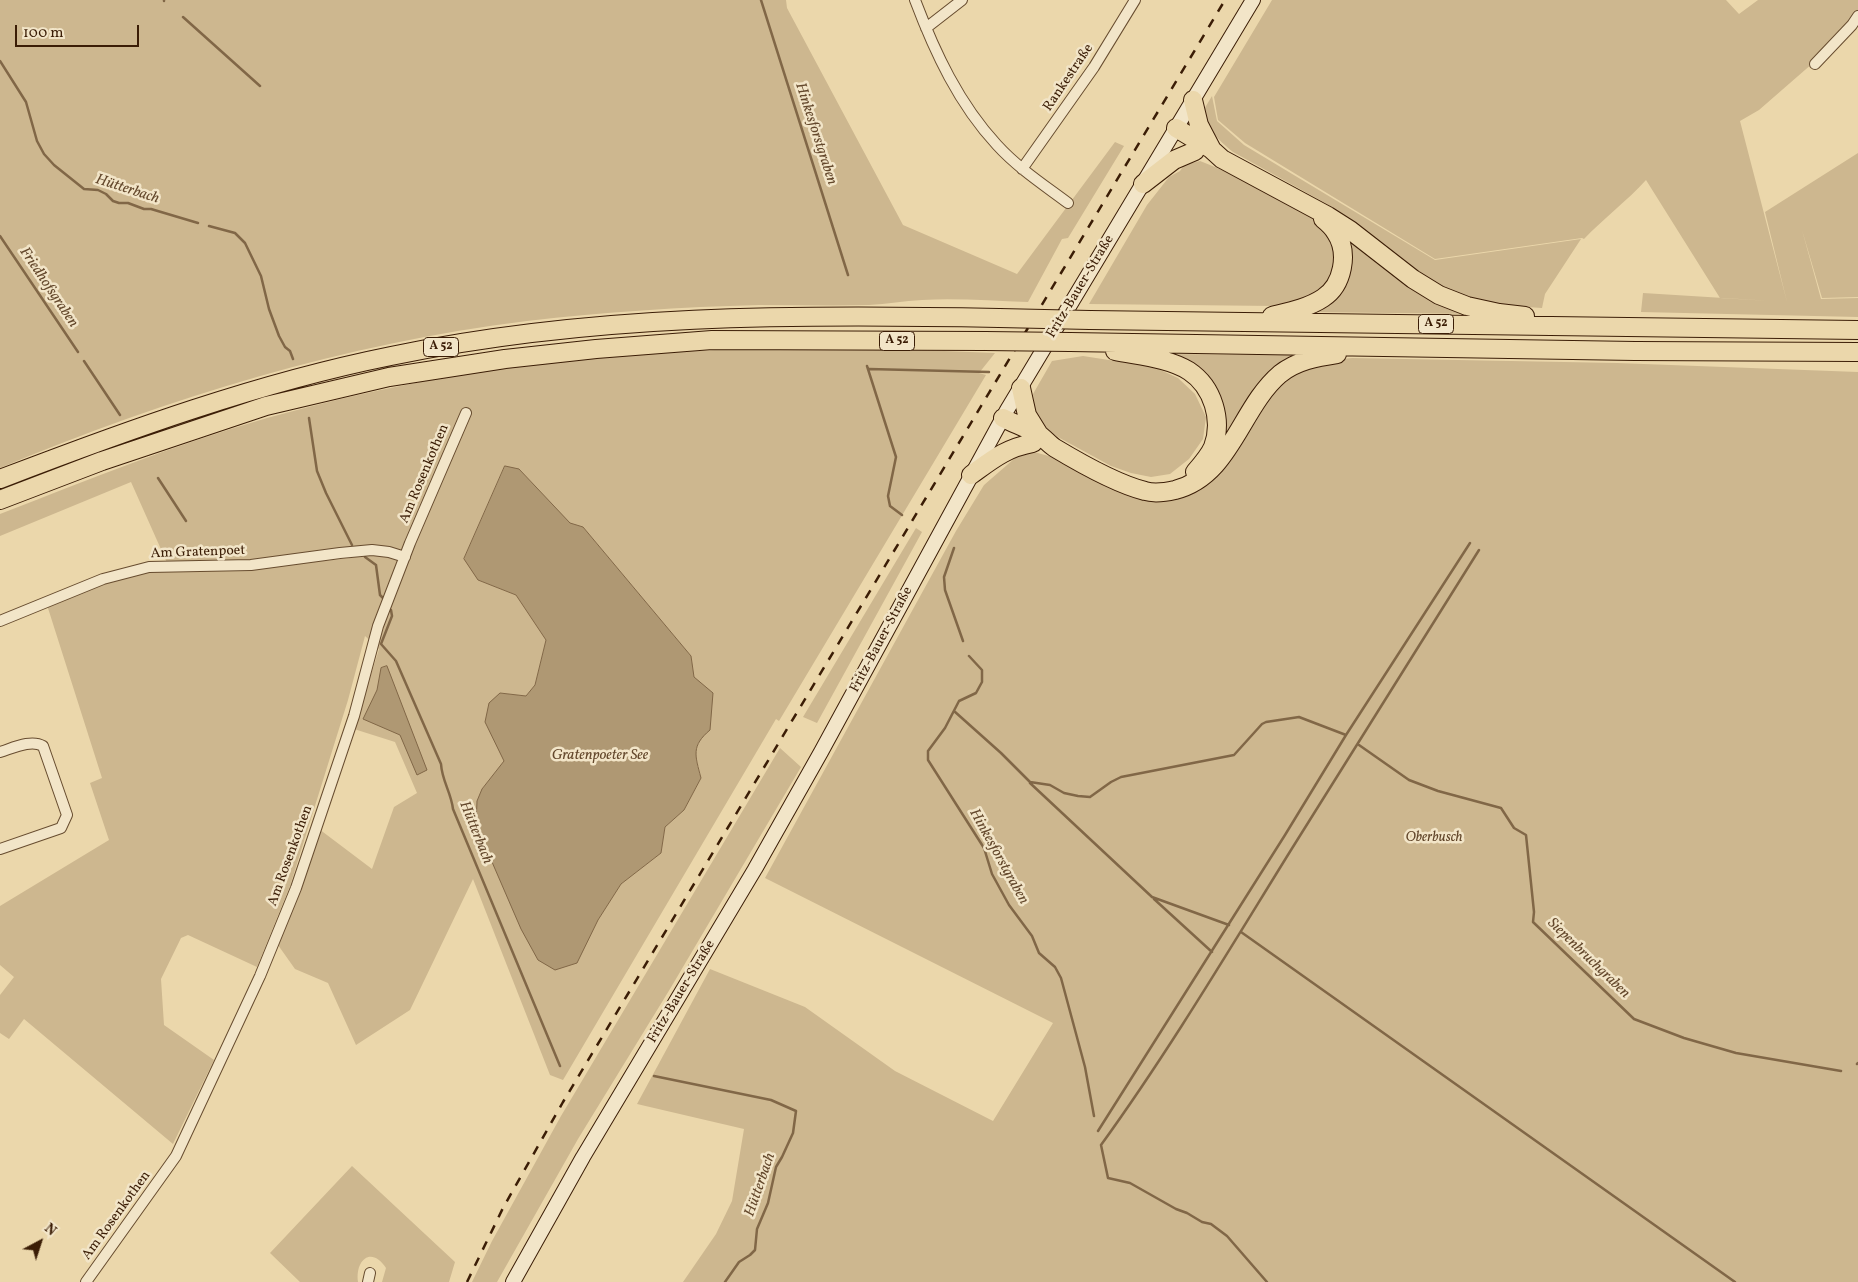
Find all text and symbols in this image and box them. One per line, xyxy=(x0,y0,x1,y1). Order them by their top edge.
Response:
scale bar xyxy=(18,15,141,47)
text: 100 m xyxy=(23,23,63,44)
street label: Rankestraße xyxy=(1040,41,1098,115)
water label: Hinkesforstgraben xyxy=(790,81,840,187)
water label: Hütterbach xyxy=(93,171,161,209)
street label: Fritz-Bauer-Straße xyxy=(1044,232,1118,342)
water label: Friedhofsgraben xyxy=(15,245,81,331)
road number: A 52 xyxy=(1418,314,1454,334)
road number: A 52 xyxy=(880,332,914,351)
road number: A 52 xyxy=(424,338,458,357)
street label: Am Rosenkothen xyxy=(397,422,453,526)
street label: Am Gratenpoet xyxy=(150,543,246,563)
street label: Fritz-Bauer-Straße xyxy=(847,584,917,696)
water label: Gratenpoeter See xyxy=(552,747,648,765)
water label: Hütterbach xyxy=(454,799,496,867)
street label: Am Rosenkothen xyxy=(265,803,317,909)
water label: Hinkesforstgraben xyxy=(964,806,1032,908)
park label: Oberbusch xyxy=(1405,830,1463,846)
water label: Siepenbruchgraben xyxy=(1543,915,1633,1003)
street label: Fritz-Bauer-Straße xyxy=(645,937,719,1047)
water label: Hütterbach xyxy=(742,1151,780,1219)
street label: Am Rosenkothen xyxy=(79,1168,155,1264)
north arrow xyxy=(15,1217,65,1267)
text: N xyxy=(40,1220,60,1241)

